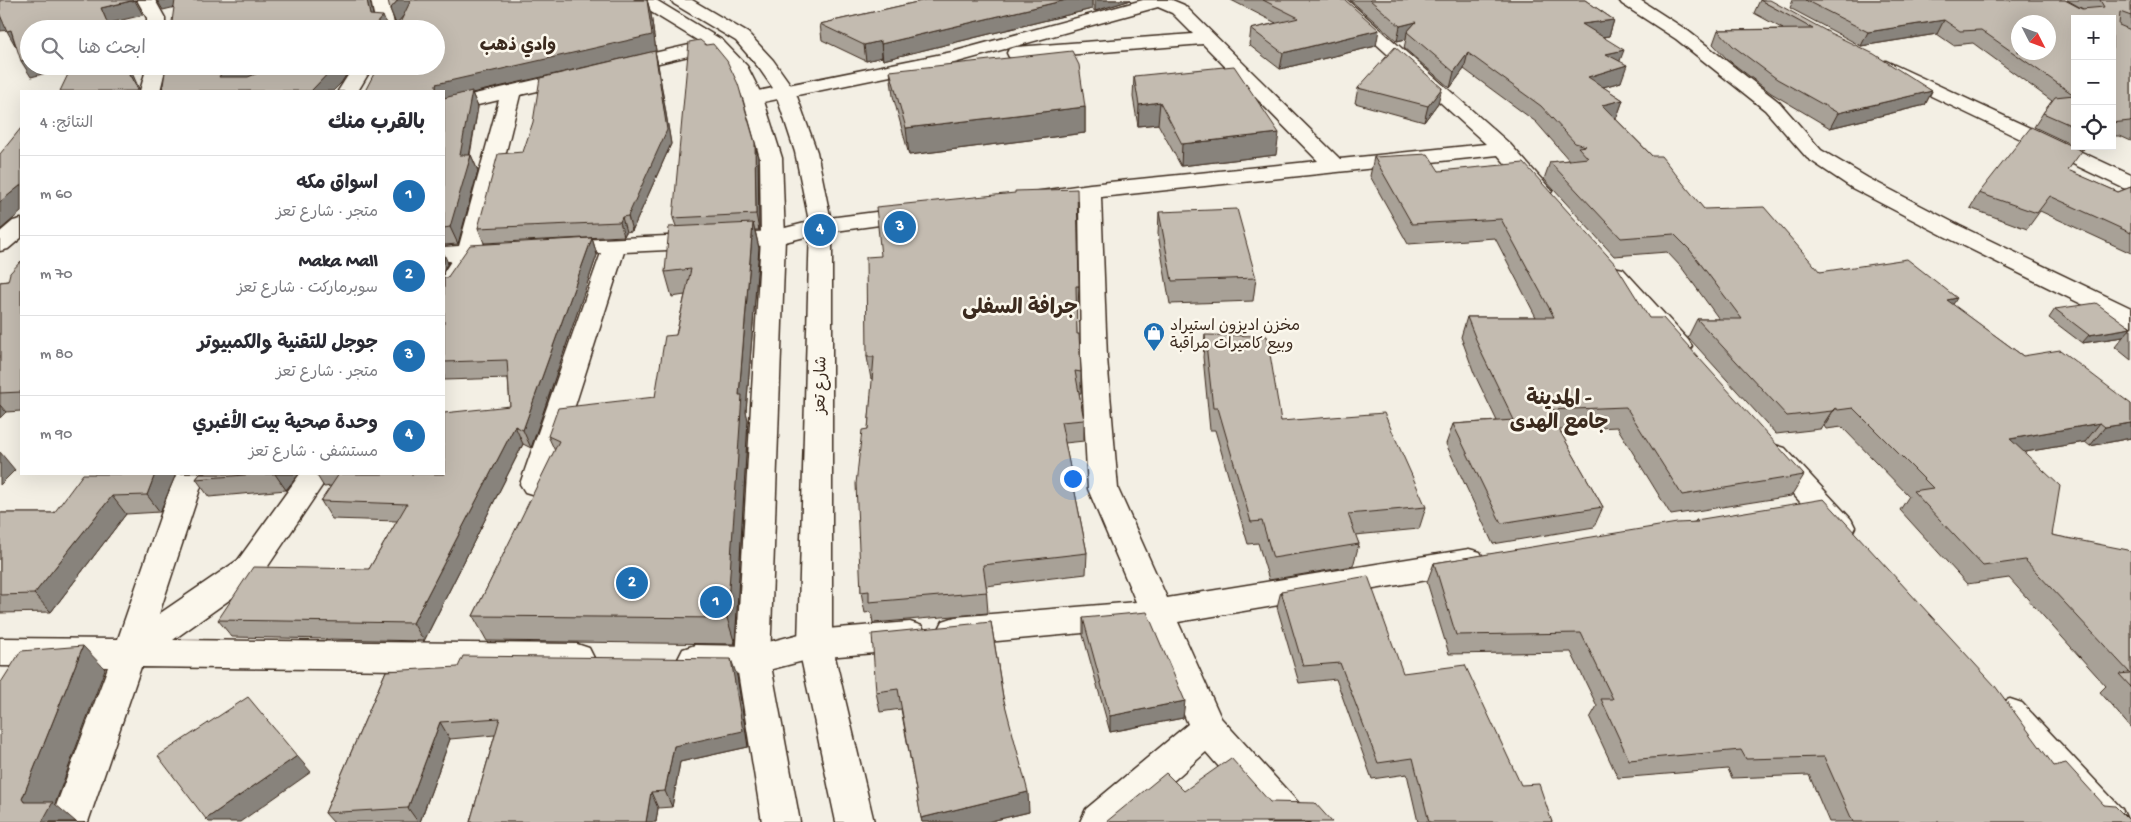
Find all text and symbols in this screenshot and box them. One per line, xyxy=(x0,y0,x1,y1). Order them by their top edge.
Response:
north arrow xyxy=(2011,15,2056,60)
map controls xyxy=(2071,15,2116,150)
button: + xyxy=(2071,15,2116,60)
search box xyxy=(20,20,445,75)
icon: search xyxy=(38,34,66,62)
district label: وادي ذهب xyxy=(480,36,556,58)
text: ابحث هنا xyxy=(78,38,146,61)
button: − xyxy=(2071,60,2116,105)
button: locate xyxy=(2071,105,2116,150)
text: بالقرب منك xyxy=(328,112,425,137)
text: النتائج: 4 xyxy=(40,115,93,134)
text: اسواق مكه xyxy=(296,173,378,196)
text: 60 m xyxy=(40,186,72,205)
text: 1 xyxy=(406,186,412,205)
text: متجر · شارع تعز xyxy=(276,204,378,223)
pin: 3 xyxy=(884,208,916,246)
pin: 4 xyxy=(804,211,836,249)
text: Maka Mall xyxy=(299,251,378,274)
text: 70 m xyxy=(40,266,73,285)
text: 2 xyxy=(405,266,413,285)
text: سوبرماركت · شارع تعز xyxy=(237,280,378,299)
district label: جرافة السفلى xyxy=(962,294,1078,322)
place label: مخزن اديزون استيراد وبيع كاميرات مراقبة xyxy=(1170,318,1300,355)
shop icon: مخزن اديزون استيراد وبيع كاميرات مراقبة xyxy=(1142,321,1166,352)
text: جوجل للتقنية والكمبيوتر xyxy=(198,333,378,356)
text: 80 m xyxy=(40,346,73,365)
text: 3 xyxy=(405,346,413,365)
street label: شارع تعز xyxy=(812,356,833,416)
text: متجر · شارع تعز xyxy=(276,364,378,383)
district label: المدينة - جامع الهدى xyxy=(1510,387,1608,437)
text: وحدة صحية بيت الأغبري xyxy=(192,413,378,436)
text: 90 m xyxy=(40,426,72,445)
text: 4 xyxy=(405,426,413,445)
text: مستشفى · شارع تعز xyxy=(249,444,378,463)
your location xyxy=(1060,466,1086,492)
pin: 2 xyxy=(616,564,648,602)
pin: 1 xyxy=(700,583,732,621)

